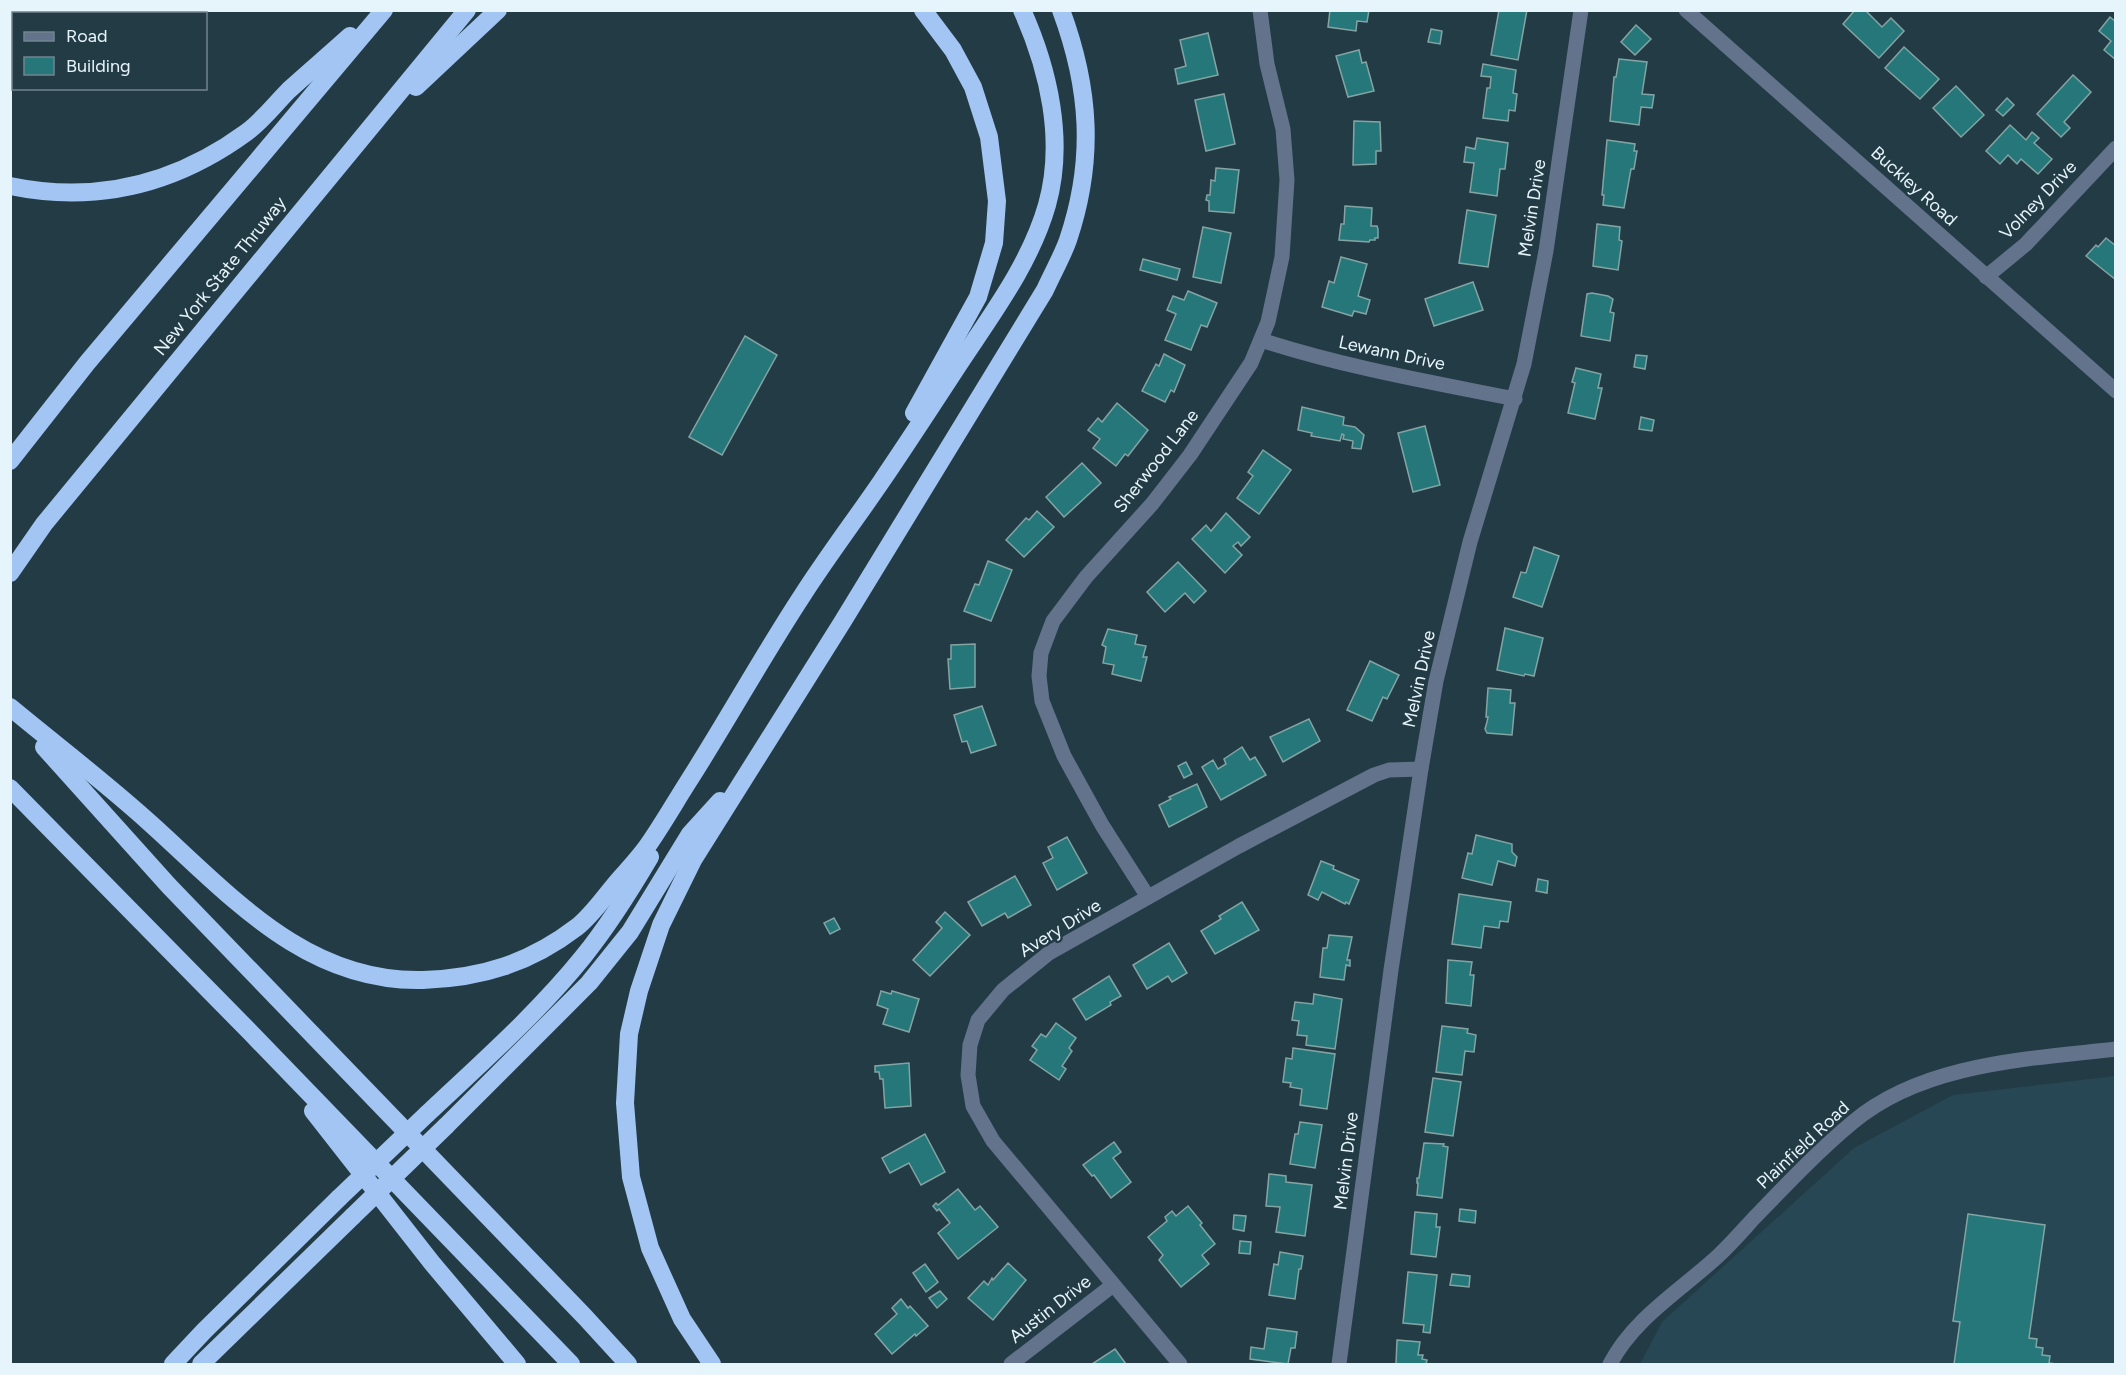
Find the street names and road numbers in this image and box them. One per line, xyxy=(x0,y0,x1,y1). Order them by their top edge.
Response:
street label: Buckley Road xyxy=(1866,142,1962,230)
street label: Volney Drive xyxy=(1995,156,2081,244)
street label: Melvin Drive xyxy=(1513,157,1551,258)
street label: New York State Thruway xyxy=(149,192,291,360)
street label: Lewann Drive xyxy=(1337,331,1447,375)
street label: Sherwood Lane xyxy=(1109,405,1203,517)
street label: Melvin Drive xyxy=(1398,628,1440,730)
street label: Avery Drive xyxy=(1015,894,1105,962)
street label: Plainfield Road xyxy=(1752,1096,1854,1194)
street label: Melvin Drive xyxy=(1329,1111,1363,1211)
street label: Austin Drive xyxy=(1005,1270,1095,1348)

